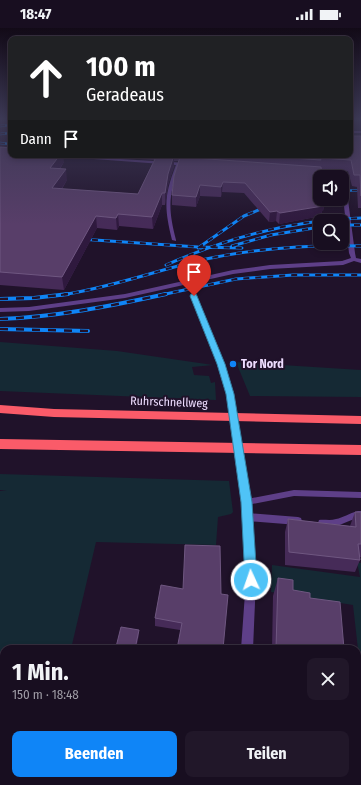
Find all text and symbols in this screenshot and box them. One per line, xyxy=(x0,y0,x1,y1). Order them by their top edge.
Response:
text: 18:47 xyxy=(20,5,51,23)
text: 100 m xyxy=(86,50,156,83)
icon: ahead xyxy=(20,52,72,104)
text: Geradeaus xyxy=(86,84,164,106)
icon: arrive xyxy=(60,128,82,150)
text: Dann xyxy=(20,130,52,148)
map controls xyxy=(313,170,349,250)
button: sound xyxy=(313,170,349,206)
button: search xyxy=(313,214,349,250)
pin xyxy=(177,255,211,296)
icon: arrive xyxy=(183,261,205,283)
place label: Tor Nord xyxy=(241,357,284,371)
marker: Tor Nord xyxy=(228,359,238,369)
street label: Ruhrschnellweg xyxy=(130,394,208,410)
position arrow xyxy=(230,559,272,601)
text: 1 Min. xyxy=(12,658,69,686)
button: close xyxy=(307,658,349,700)
text: 150 m · 18:48 xyxy=(12,687,79,702)
button: Beenden xyxy=(12,731,177,777)
button: Teilen xyxy=(185,731,349,777)

